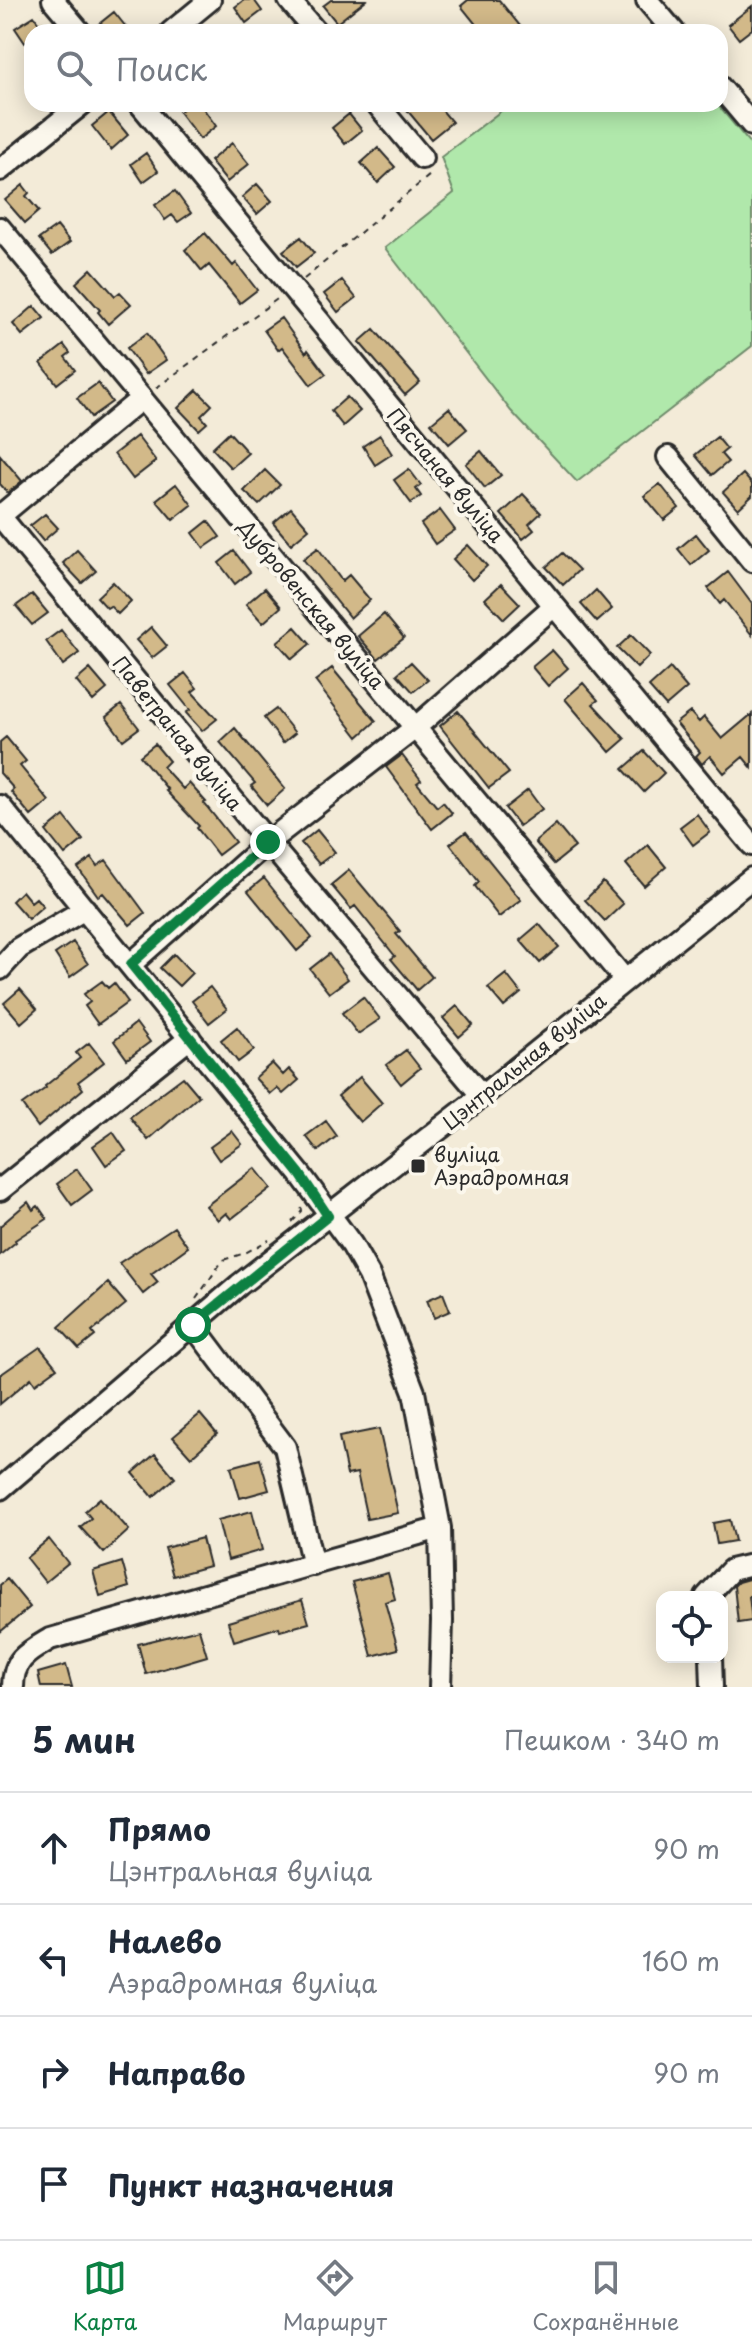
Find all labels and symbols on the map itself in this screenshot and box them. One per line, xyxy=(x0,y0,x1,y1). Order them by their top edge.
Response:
street label: Пясчаная вуліца xyxy=(381,401,512,550)
street label: Дубровенская вуліца xyxy=(231,512,393,696)
street label: Паветраная вуліца xyxy=(106,649,251,818)
route end xyxy=(250,824,286,860)
street label: Цэнтральная вуліца xyxy=(436,985,613,1137)
place label: вуліца Аэрадромная xyxy=(434,1139,569,1192)
marker: вуліца Аэрадромная xyxy=(409,1157,427,1175)
route start xyxy=(175,1307,211,1343)

